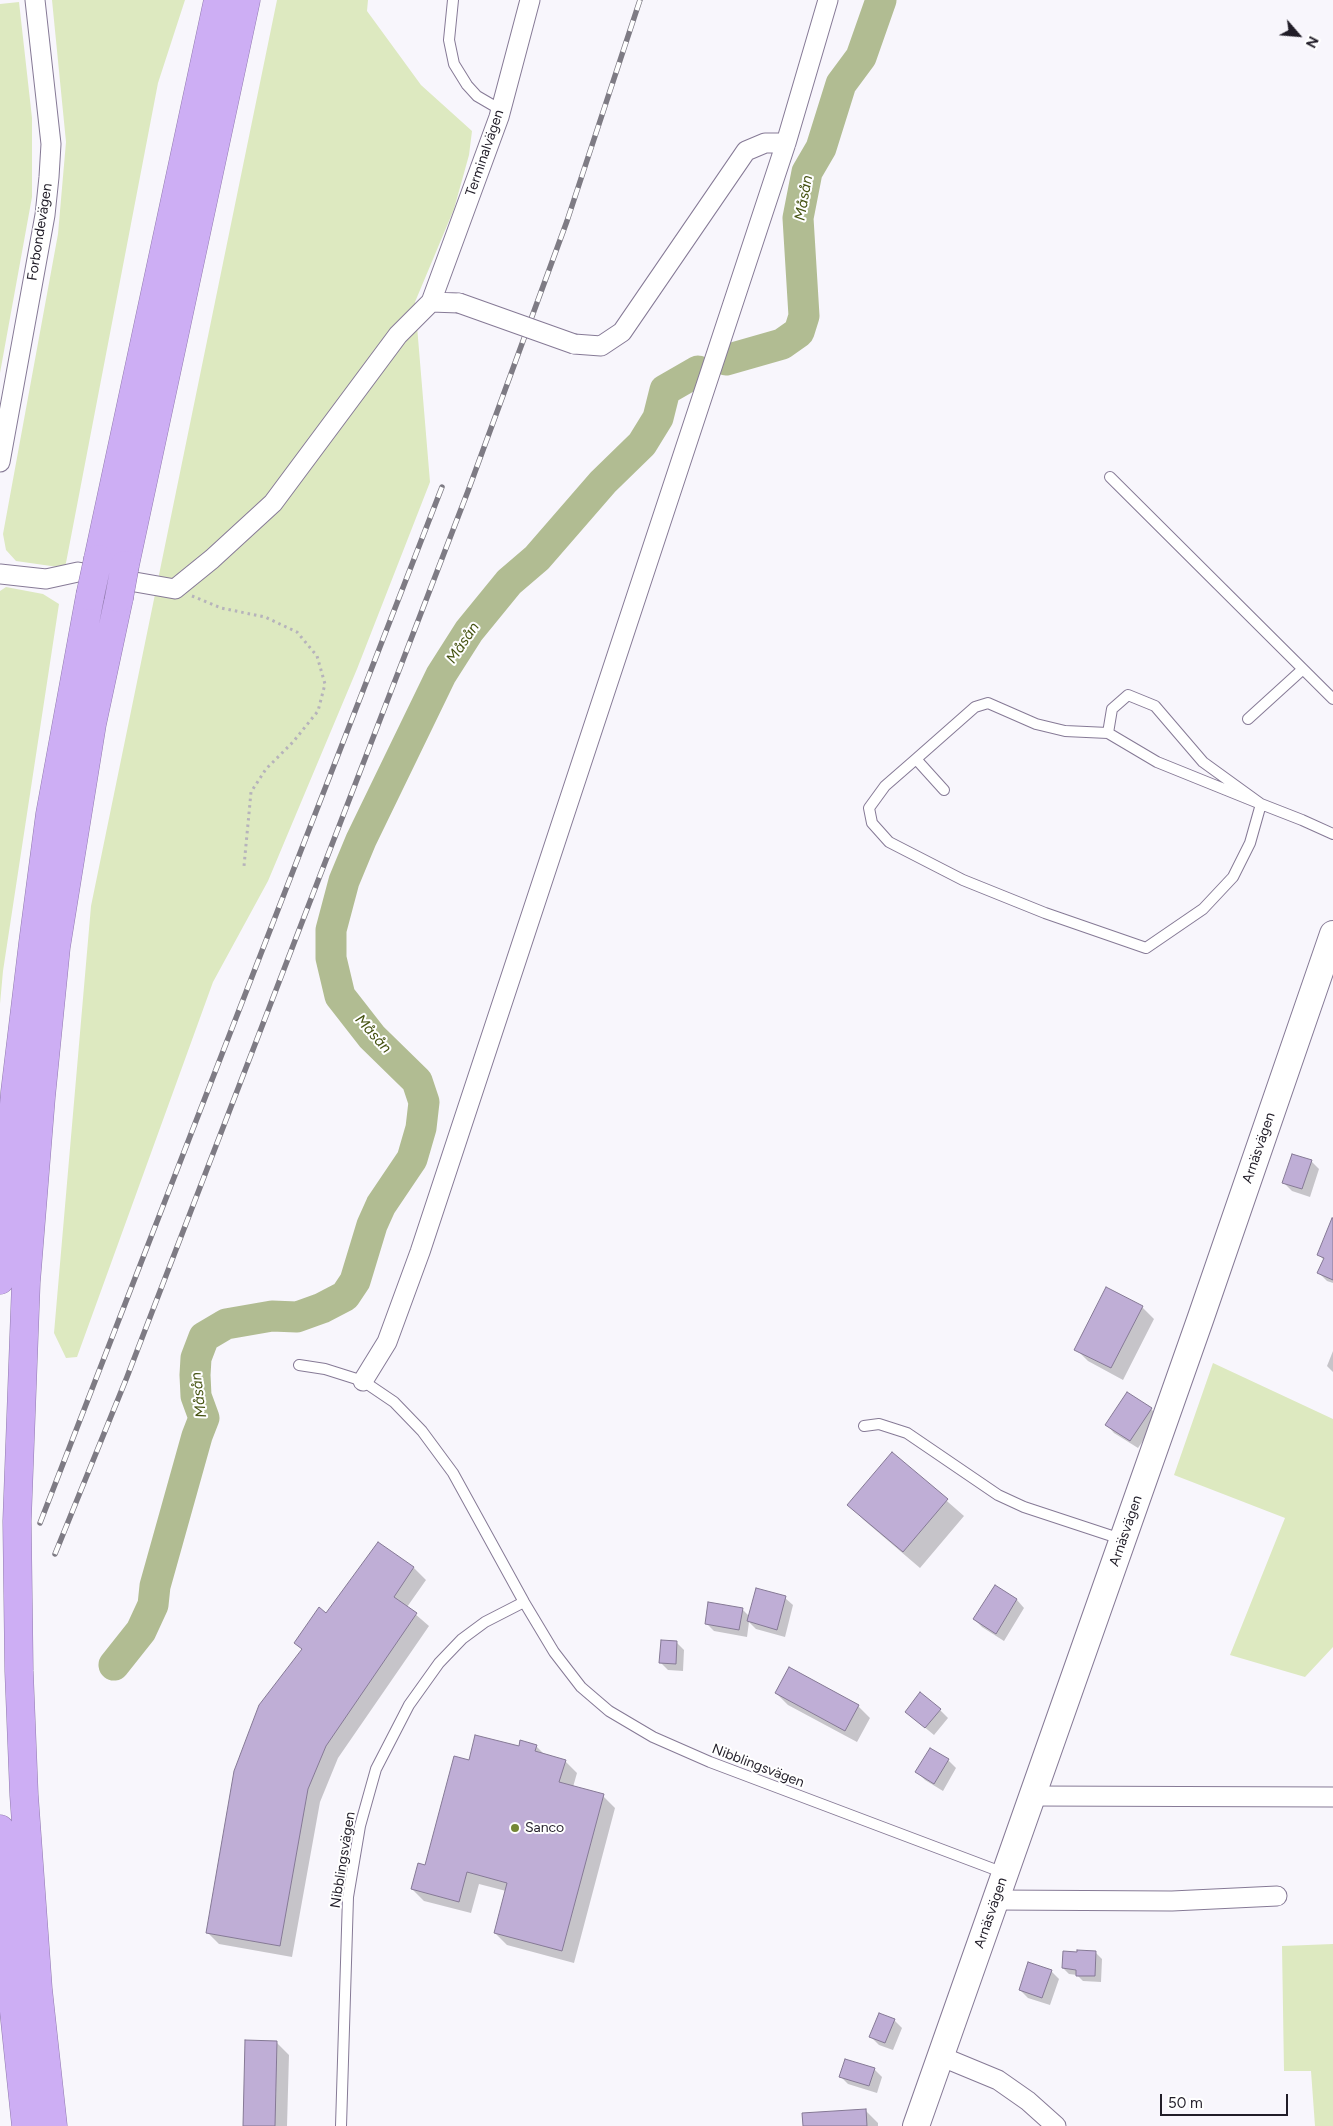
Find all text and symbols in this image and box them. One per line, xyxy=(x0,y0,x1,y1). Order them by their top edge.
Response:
north arrow xyxy=(1273,10,1323,60)
text: N xyxy=(1302,33,1322,51)
street label: Terminalvägen xyxy=(462,107,508,199)
water label: Måsån xyxy=(791,174,817,222)
street label: Forbondevägen xyxy=(24,182,56,282)
water label: Måsån xyxy=(443,619,483,667)
water label: Måsån xyxy=(351,1011,395,1057)
street label: Arnäsvägen xyxy=(1239,1110,1279,1186)
water label: Måsån xyxy=(187,1371,211,1419)
street label: Arnäsvägen xyxy=(1106,1493,1146,1569)
street label: Nibblingsvägen xyxy=(709,1741,807,1791)
street label: Nibblingsvägen xyxy=(327,1811,359,1909)
place label: Sanco xyxy=(525,1820,564,1836)
marker: Sanco xyxy=(509,1822,521,1834)
street label: Arnäsvägen xyxy=(971,1875,1011,1951)
scale bar xyxy=(1163,2084,1290,2116)
text: 50 m xyxy=(1168,2094,1203,2112)

